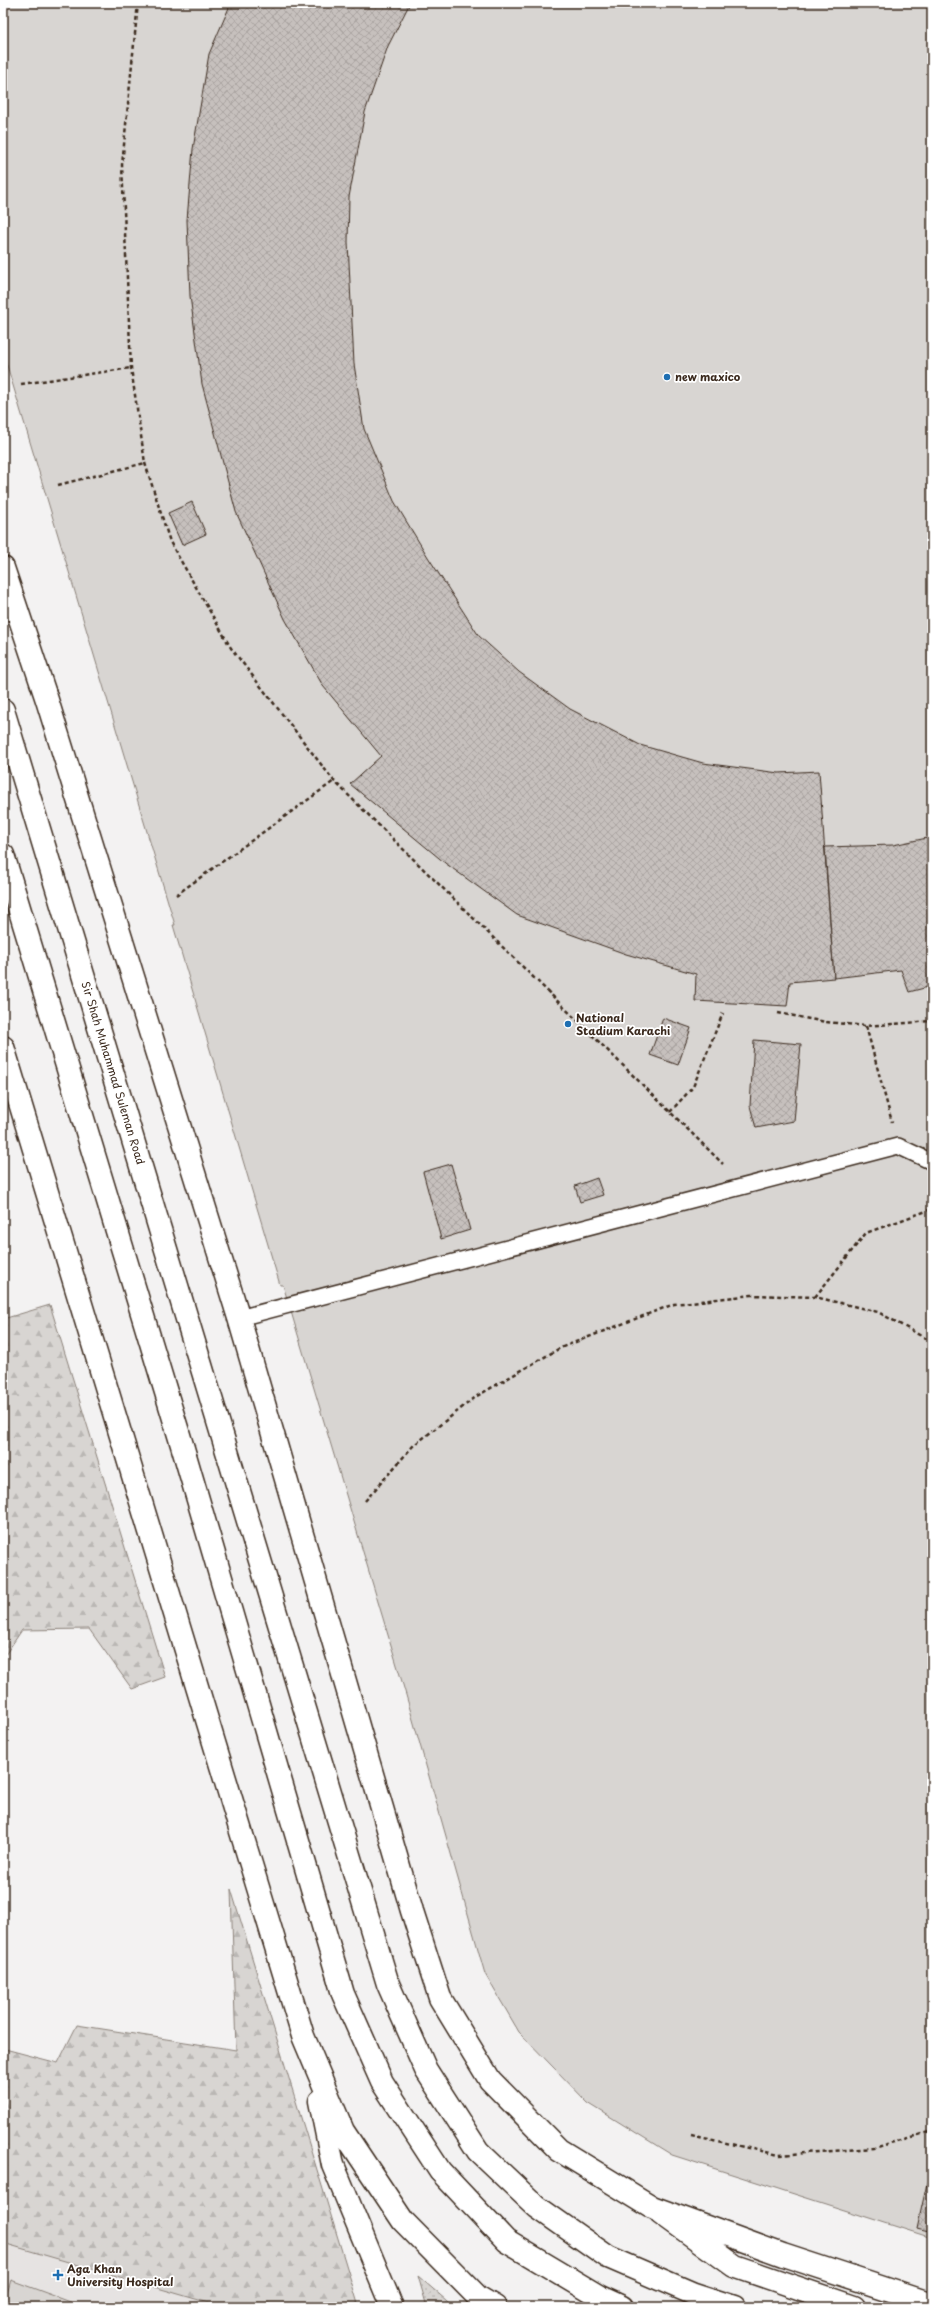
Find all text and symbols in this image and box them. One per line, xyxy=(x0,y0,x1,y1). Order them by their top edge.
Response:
place label: new maxico xyxy=(675,368,741,385)
marker: new maxico xyxy=(662,372,672,382)
street label: Sir Shah Muhammad Suleman Road xyxy=(77,979,149,1166)
place label: National Stadium Karachi xyxy=(576,1009,670,1039)
marker: National Stadium Karachi xyxy=(563,1019,573,1029)
place label: Aga Khan University Hospital xyxy=(67,2260,173,2290)
marker: Aga Khan University Hospital xyxy=(52,2269,64,2281)

